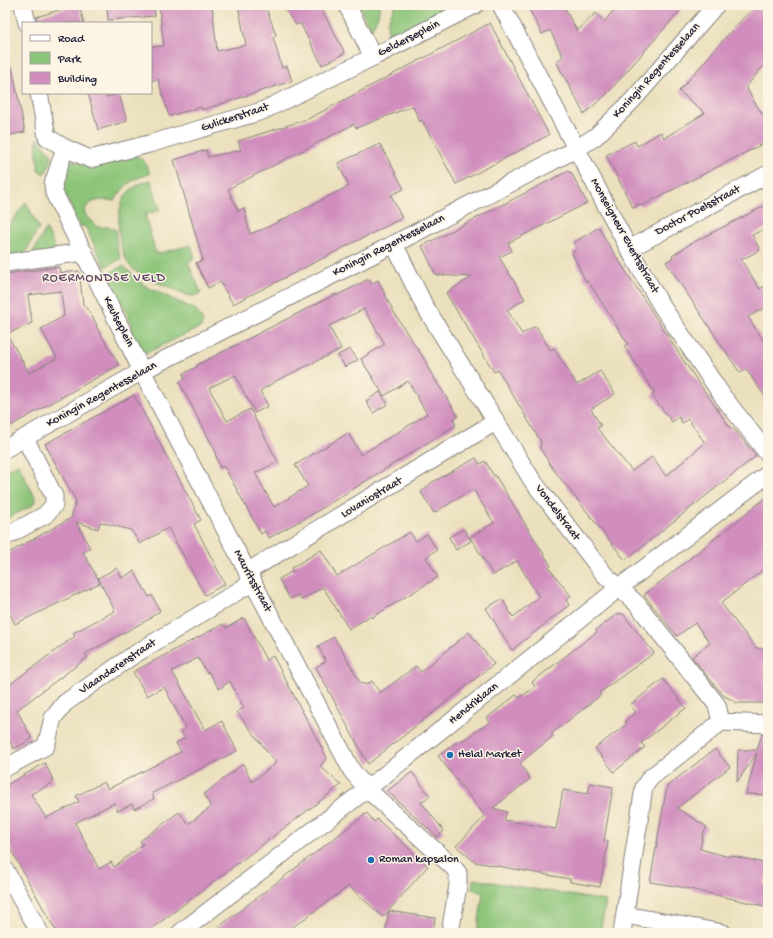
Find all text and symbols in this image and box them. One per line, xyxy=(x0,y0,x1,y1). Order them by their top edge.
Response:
street label: Gelderseplein xyxy=(376,17,443,61)
street label: Koningin Regentesselaan xyxy=(610,20,704,122)
legend xyxy=(22,22,152,94)
text: Road xyxy=(58,33,85,47)
text: Park xyxy=(57,53,83,67)
text: Building xyxy=(57,73,97,87)
street label: Gulickerstraat xyxy=(199,100,272,135)
street label: Monseigneur Evertsstraat xyxy=(587,176,662,297)
street label: Doctor Poelsstraat xyxy=(652,182,744,240)
street label: Koningin Regentesselaan xyxy=(331,212,448,280)
district label: ROERMONDSE VELD xyxy=(42,271,166,286)
street label: Keulseplein xyxy=(99,294,137,350)
street label: Koningin Regentesselaan xyxy=(44,359,160,431)
street label: Lovaniostraat xyxy=(339,474,406,522)
street label: Vondelstraat xyxy=(531,482,583,545)
street label: Mauritsstraat xyxy=(230,547,275,616)
street label: Vlaanderenstraat xyxy=(76,636,160,698)
street label: Hendriklaan xyxy=(446,680,502,728)
place label: Helal Market xyxy=(458,748,523,762)
marker: Helal Market xyxy=(445,750,455,760)
place label: Roman kapsalon xyxy=(379,853,459,867)
marker: Roman kapsalon xyxy=(366,855,376,865)

